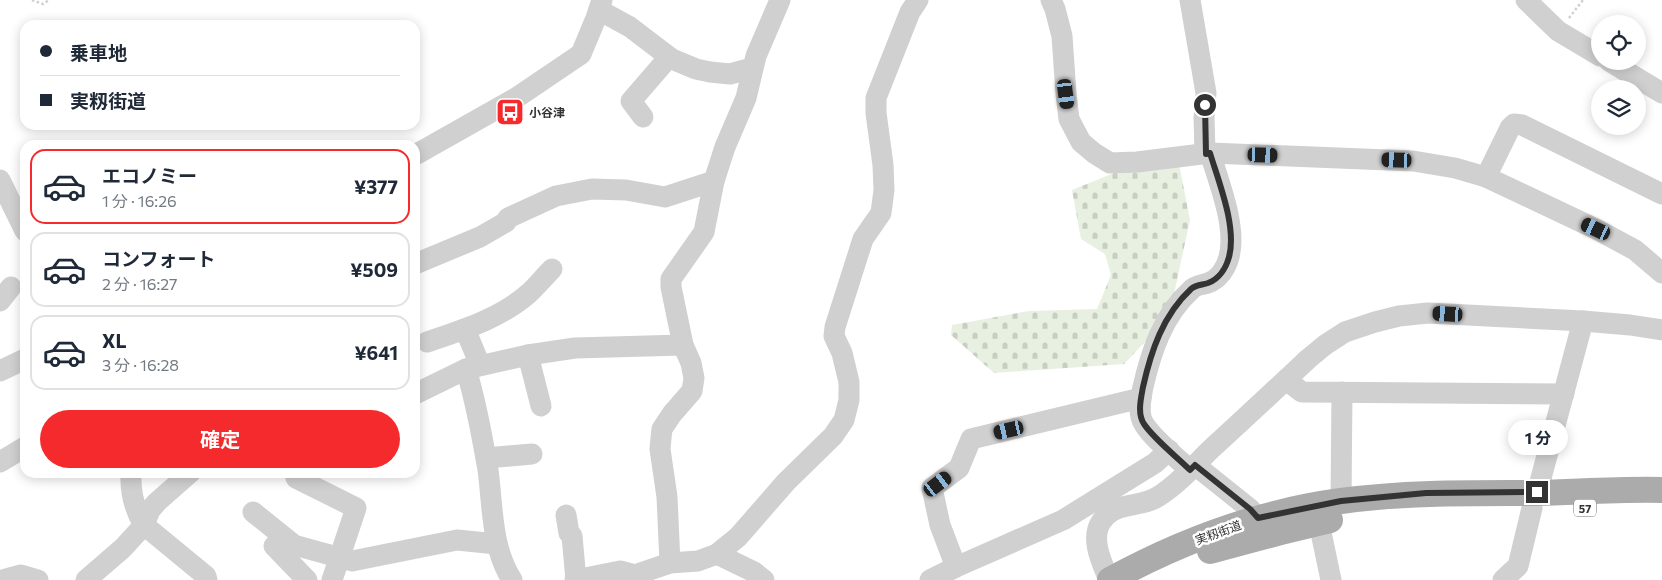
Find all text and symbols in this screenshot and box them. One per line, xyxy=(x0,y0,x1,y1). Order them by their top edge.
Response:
map controls xyxy=(1591,15,1646,135)
button: locate xyxy=(1591,15,1646,70)
text: 乗車地 xyxy=(70,41,127,64)
car xyxy=(1056,78,1075,110)
button: layers xyxy=(1591,80,1646,135)
text: 実籾街道 xyxy=(70,89,146,112)
route start xyxy=(1194,94,1216,116)
bus stop icon: 小谷津 xyxy=(495,97,525,127)
place label: 小谷津 xyxy=(529,105,565,119)
car xyxy=(1247,147,1278,163)
car xyxy=(1381,152,1412,168)
icon: car xyxy=(42,164,87,209)
text: エコノミー xyxy=(102,164,197,187)
text: ¥377 xyxy=(354,175,398,198)
text: 1 分 · 16:26 xyxy=(102,191,177,210)
car xyxy=(1579,216,1612,242)
icon: car xyxy=(42,247,87,292)
text: コンフォート xyxy=(102,247,215,270)
text: ¥509 xyxy=(350,258,398,281)
text: 2 分 · 16:27 xyxy=(102,274,177,293)
car xyxy=(1432,306,1463,322)
text: XL xyxy=(102,329,127,352)
icon: car xyxy=(42,330,87,375)
text: ¥641 xyxy=(354,341,398,364)
text: 3 分 · 16:28 xyxy=(102,355,179,374)
button: 確定 xyxy=(40,410,400,468)
car xyxy=(992,419,1025,441)
callout: 1 分 xyxy=(1507,420,1567,454)
text: 1 分 xyxy=(1525,428,1551,447)
car xyxy=(921,469,954,499)
route end xyxy=(1526,481,1548,503)
road number: 57 xyxy=(1574,499,1596,516)
street label: 実籾街道 xyxy=(1193,517,1243,547)

